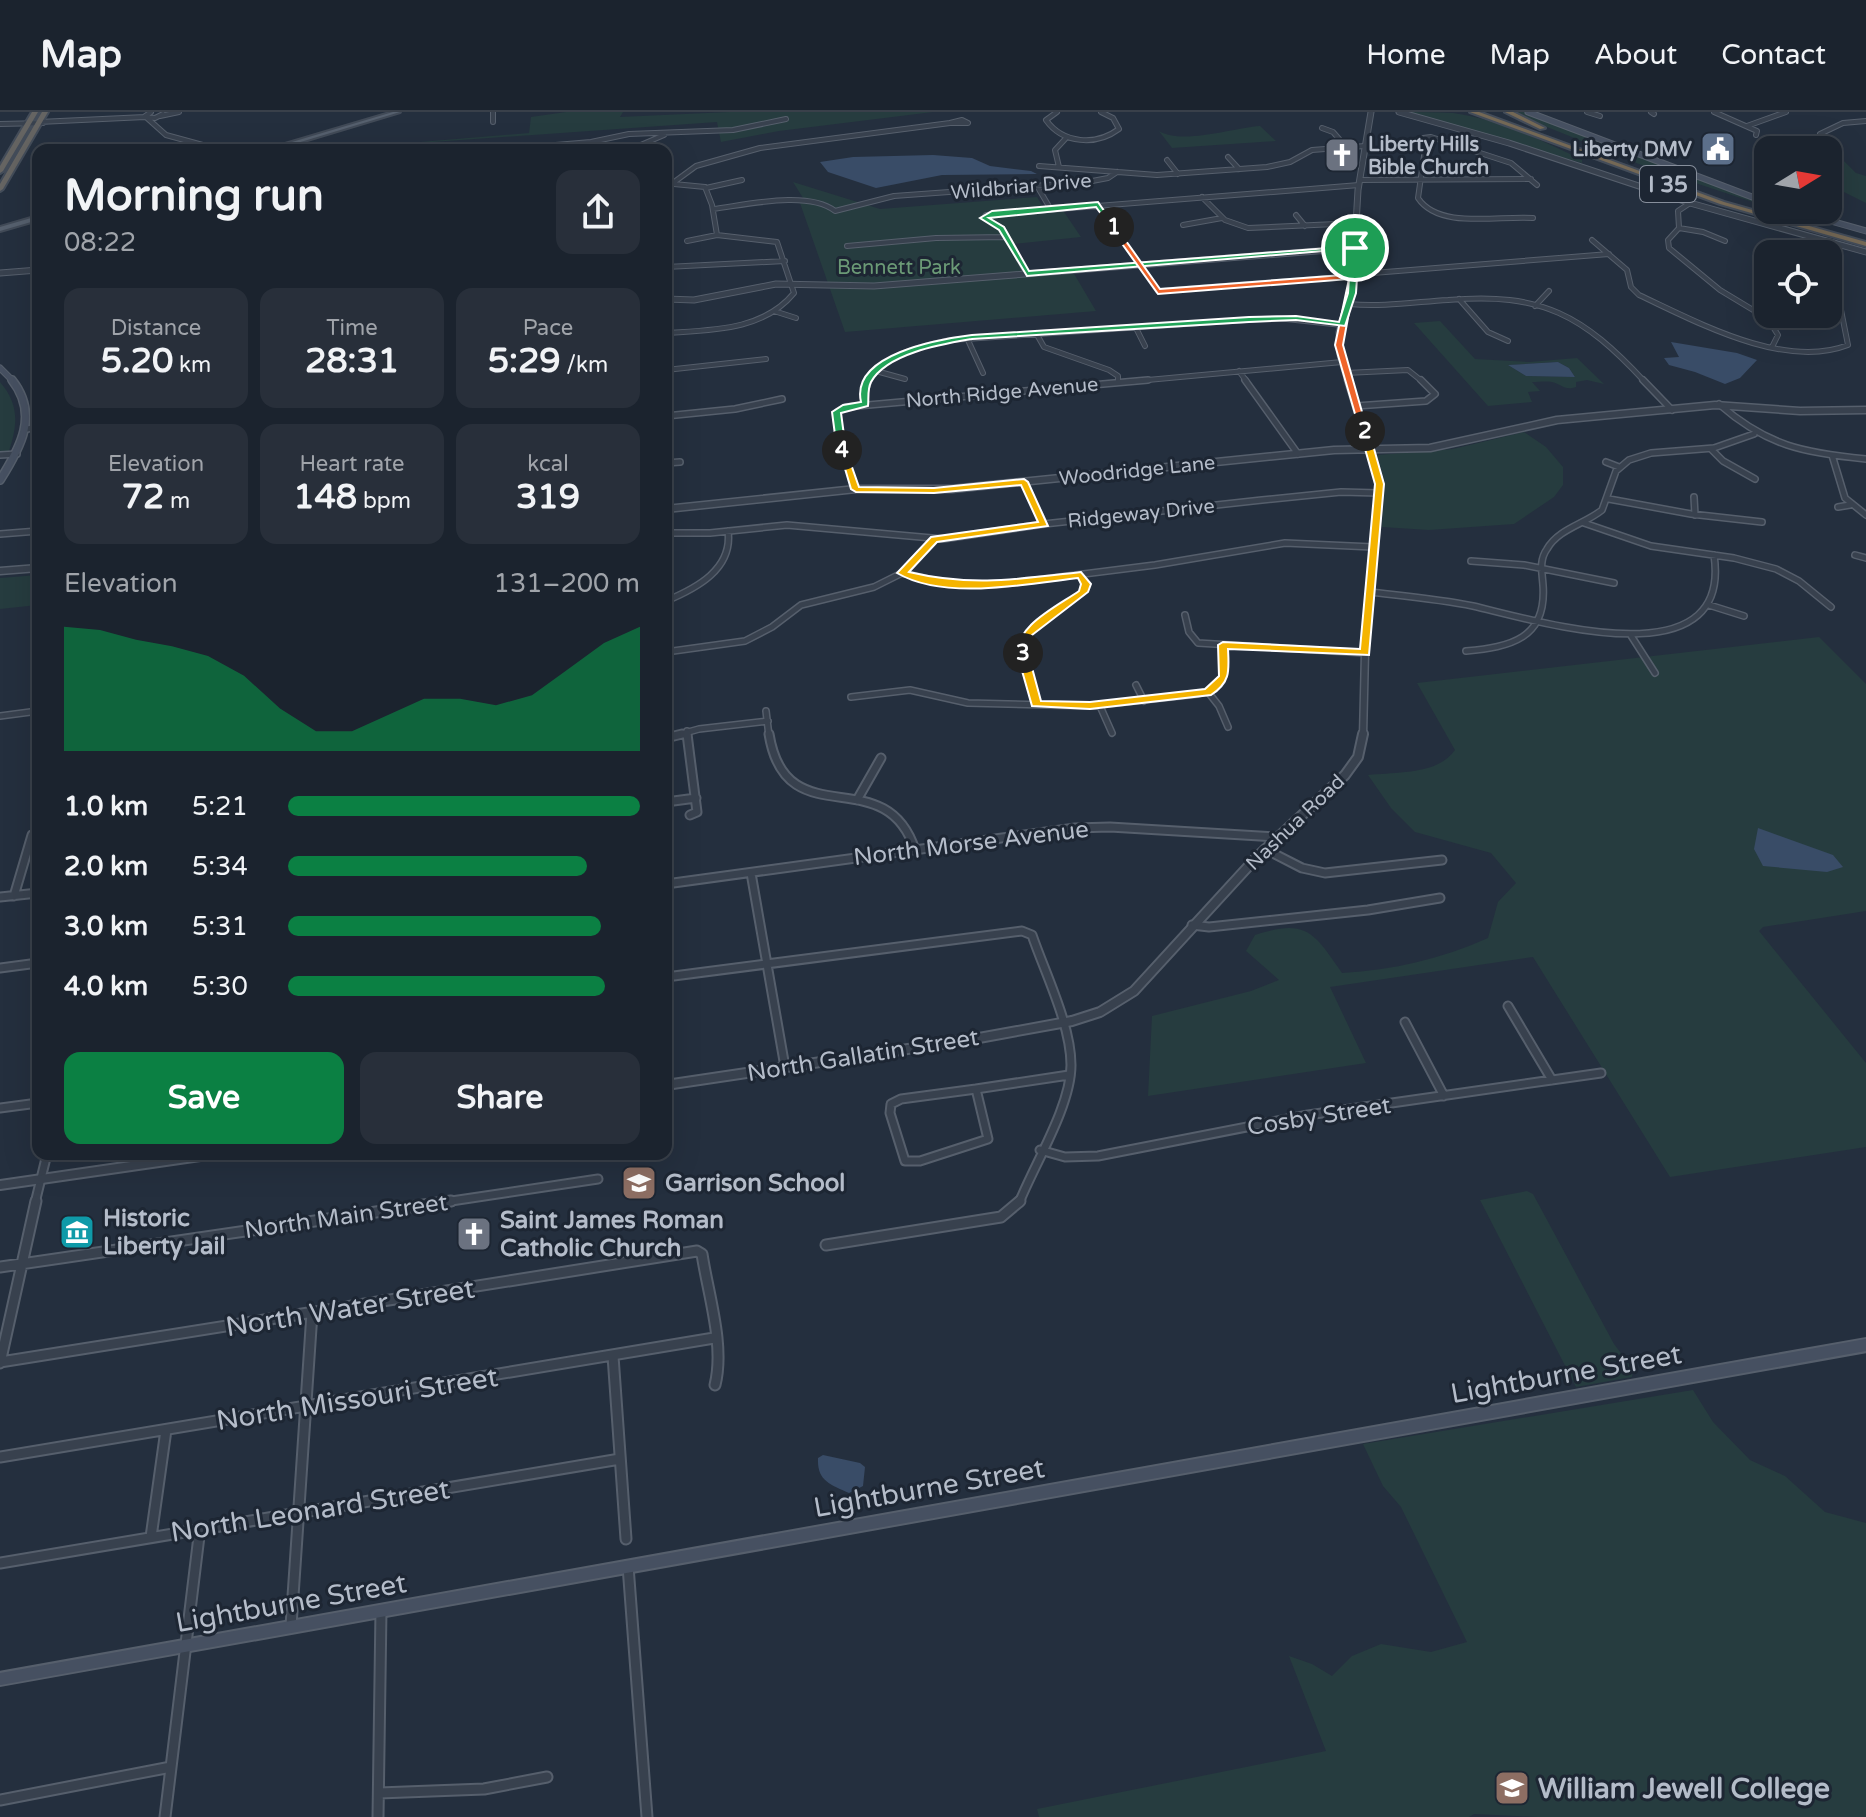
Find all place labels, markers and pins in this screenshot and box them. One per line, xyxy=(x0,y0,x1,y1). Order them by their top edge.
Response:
public building icon: Liberty DMV xyxy=(1699,130,1737,168)
place label: Liberty Hills Bible Church xyxy=(1368,133,1489,180)
church icon: Liberty Hills Bible Church xyxy=(1323,136,1361,174)
place label: Liberty DMV xyxy=(1572,138,1692,162)
pin: 1 xyxy=(1094,207,1134,247)
pin xyxy=(1321,214,1389,282)
pin: 2 xyxy=(1345,411,1385,451)
pin: 4 xyxy=(822,430,862,470)
pin: 3 xyxy=(1003,633,1043,673)
school or university icon: Garrison School xyxy=(620,1164,658,1202)
place label: Garrison School xyxy=(665,1169,845,1198)
place label: Historic Liberty Jail xyxy=(103,1204,226,1261)
place label: Saint James Roman Catholic Church xyxy=(500,1206,724,1263)
museum icon: Historic Liberty Jail xyxy=(58,1213,96,1251)
church icon: Saint James Roman Catholic Church xyxy=(455,1215,493,1253)
school or university icon: William Jewell College xyxy=(1493,1769,1531,1807)
place label: William Jewell College xyxy=(1538,1772,1830,1806)

